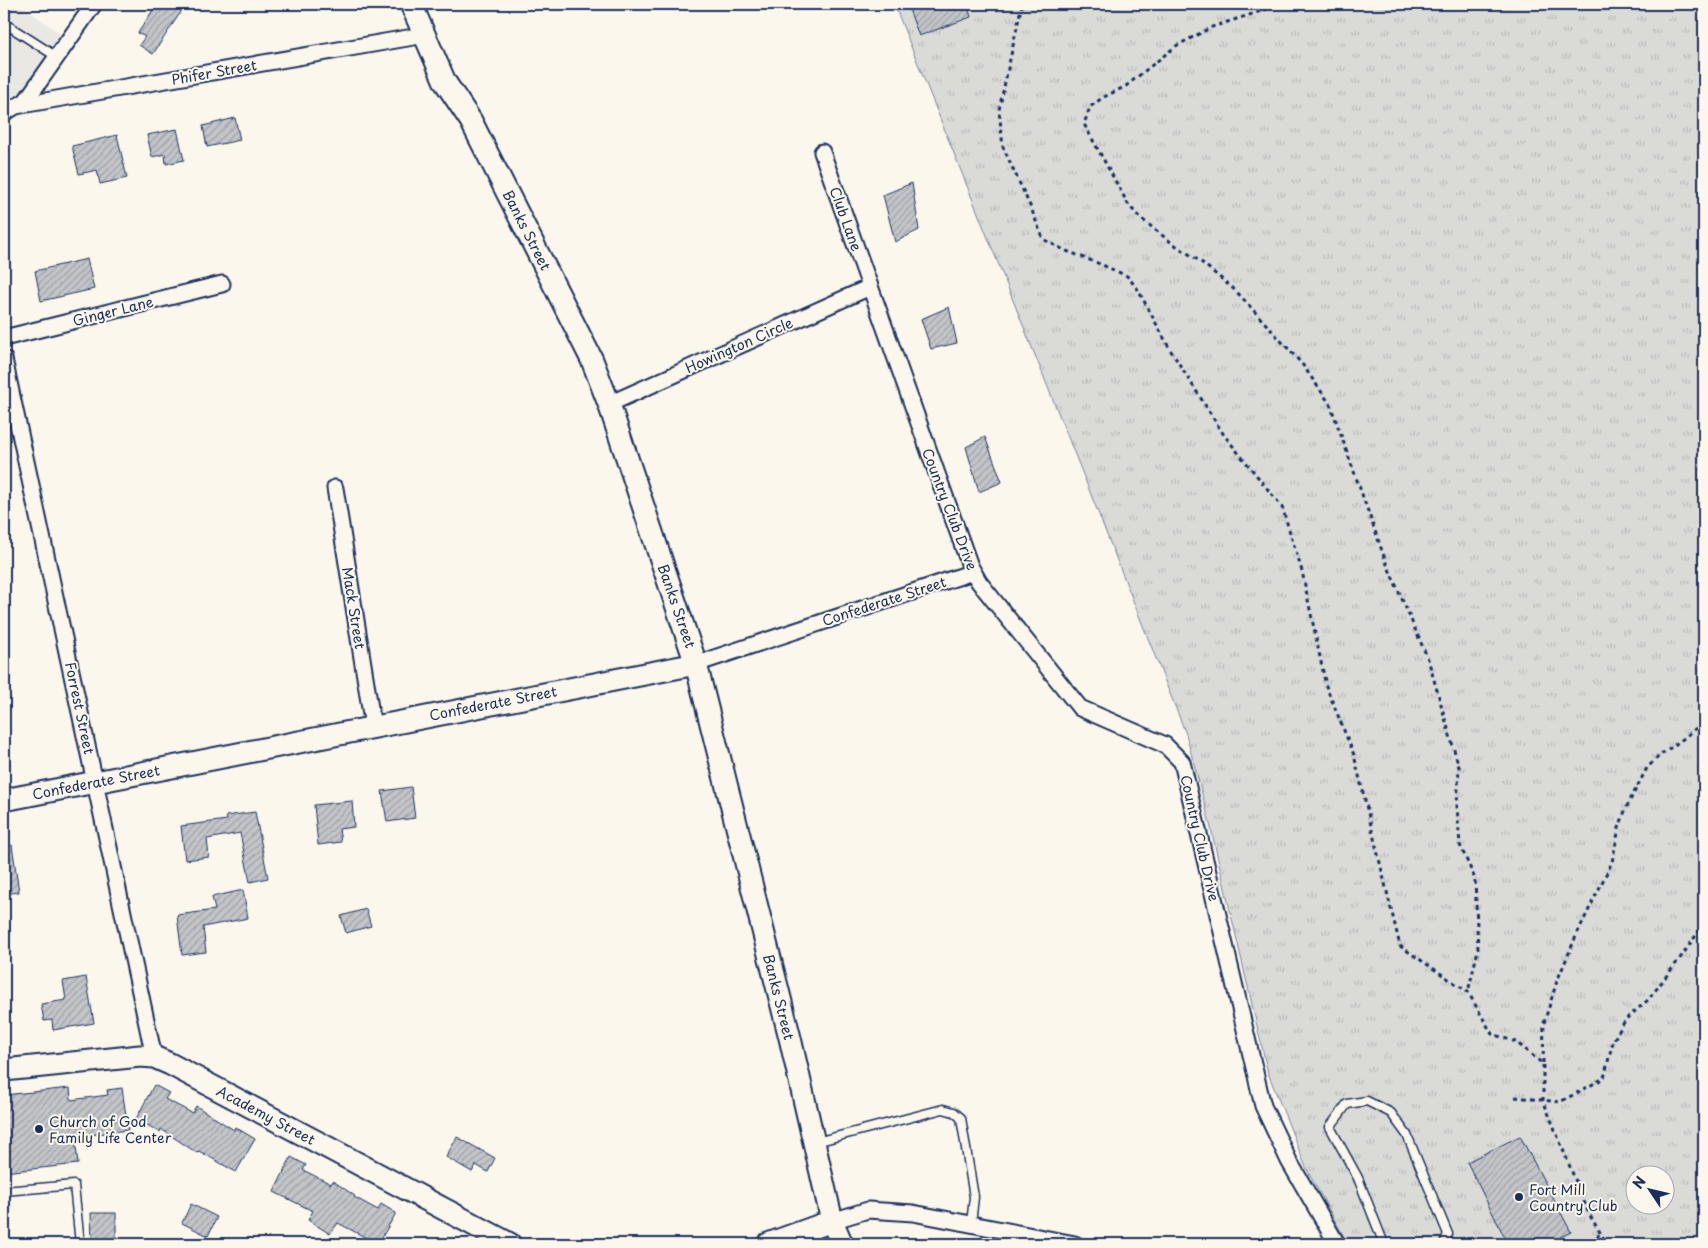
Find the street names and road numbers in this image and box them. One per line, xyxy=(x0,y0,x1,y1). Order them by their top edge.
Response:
street label: Phifer Street xyxy=(170,54,259,90)
street label: Club Lane xyxy=(825,184,867,254)
street label: Banks Street xyxy=(498,186,556,274)
street label: Ginger Lane xyxy=(70,291,156,331)
street label: Howington Circle xyxy=(682,312,796,378)
street label: Country Club Drive xyxy=(917,445,983,573)
street label: Banks Street xyxy=(653,561,701,651)
street label: Mack Street xyxy=(337,565,371,651)
street label: Confederate Street xyxy=(819,571,949,631)
street label: Forrest Street xyxy=(60,660,100,756)
street label: Confederate Street xyxy=(427,680,559,726)
street label: Confederate Street xyxy=(30,759,162,805)
street label: Country Club Drive xyxy=(1175,773,1225,903)
street label: Banks Street xyxy=(758,952,800,1042)
street label: Academy Street xyxy=(213,1080,319,1150)

